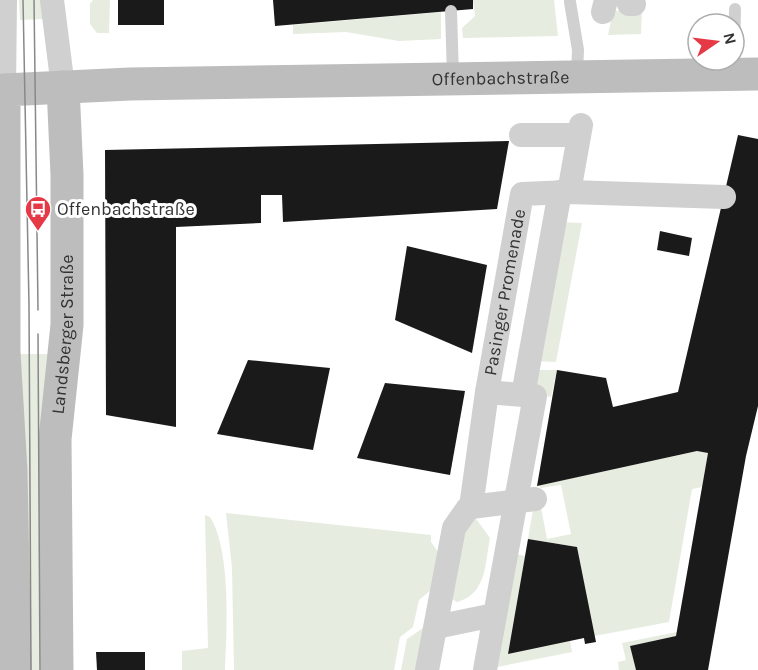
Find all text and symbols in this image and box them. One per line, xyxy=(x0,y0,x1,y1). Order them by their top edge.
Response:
north arrow xyxy=(686,12,746,72)
text: N xyxy=(719,31,741,46)
street label: Offenbachstraße xyxy=(431,66,570,90)
bus stop icon: Offenbachstraße xyxy=(23,194,53,232)
place label: Offenbachstraße xyxy=(57,198,195,220)
street label: Pasinger Promenade xyxy=(479,207,530,377)
street label: Landsberger Straße xyxy=(47,255,78,415)

